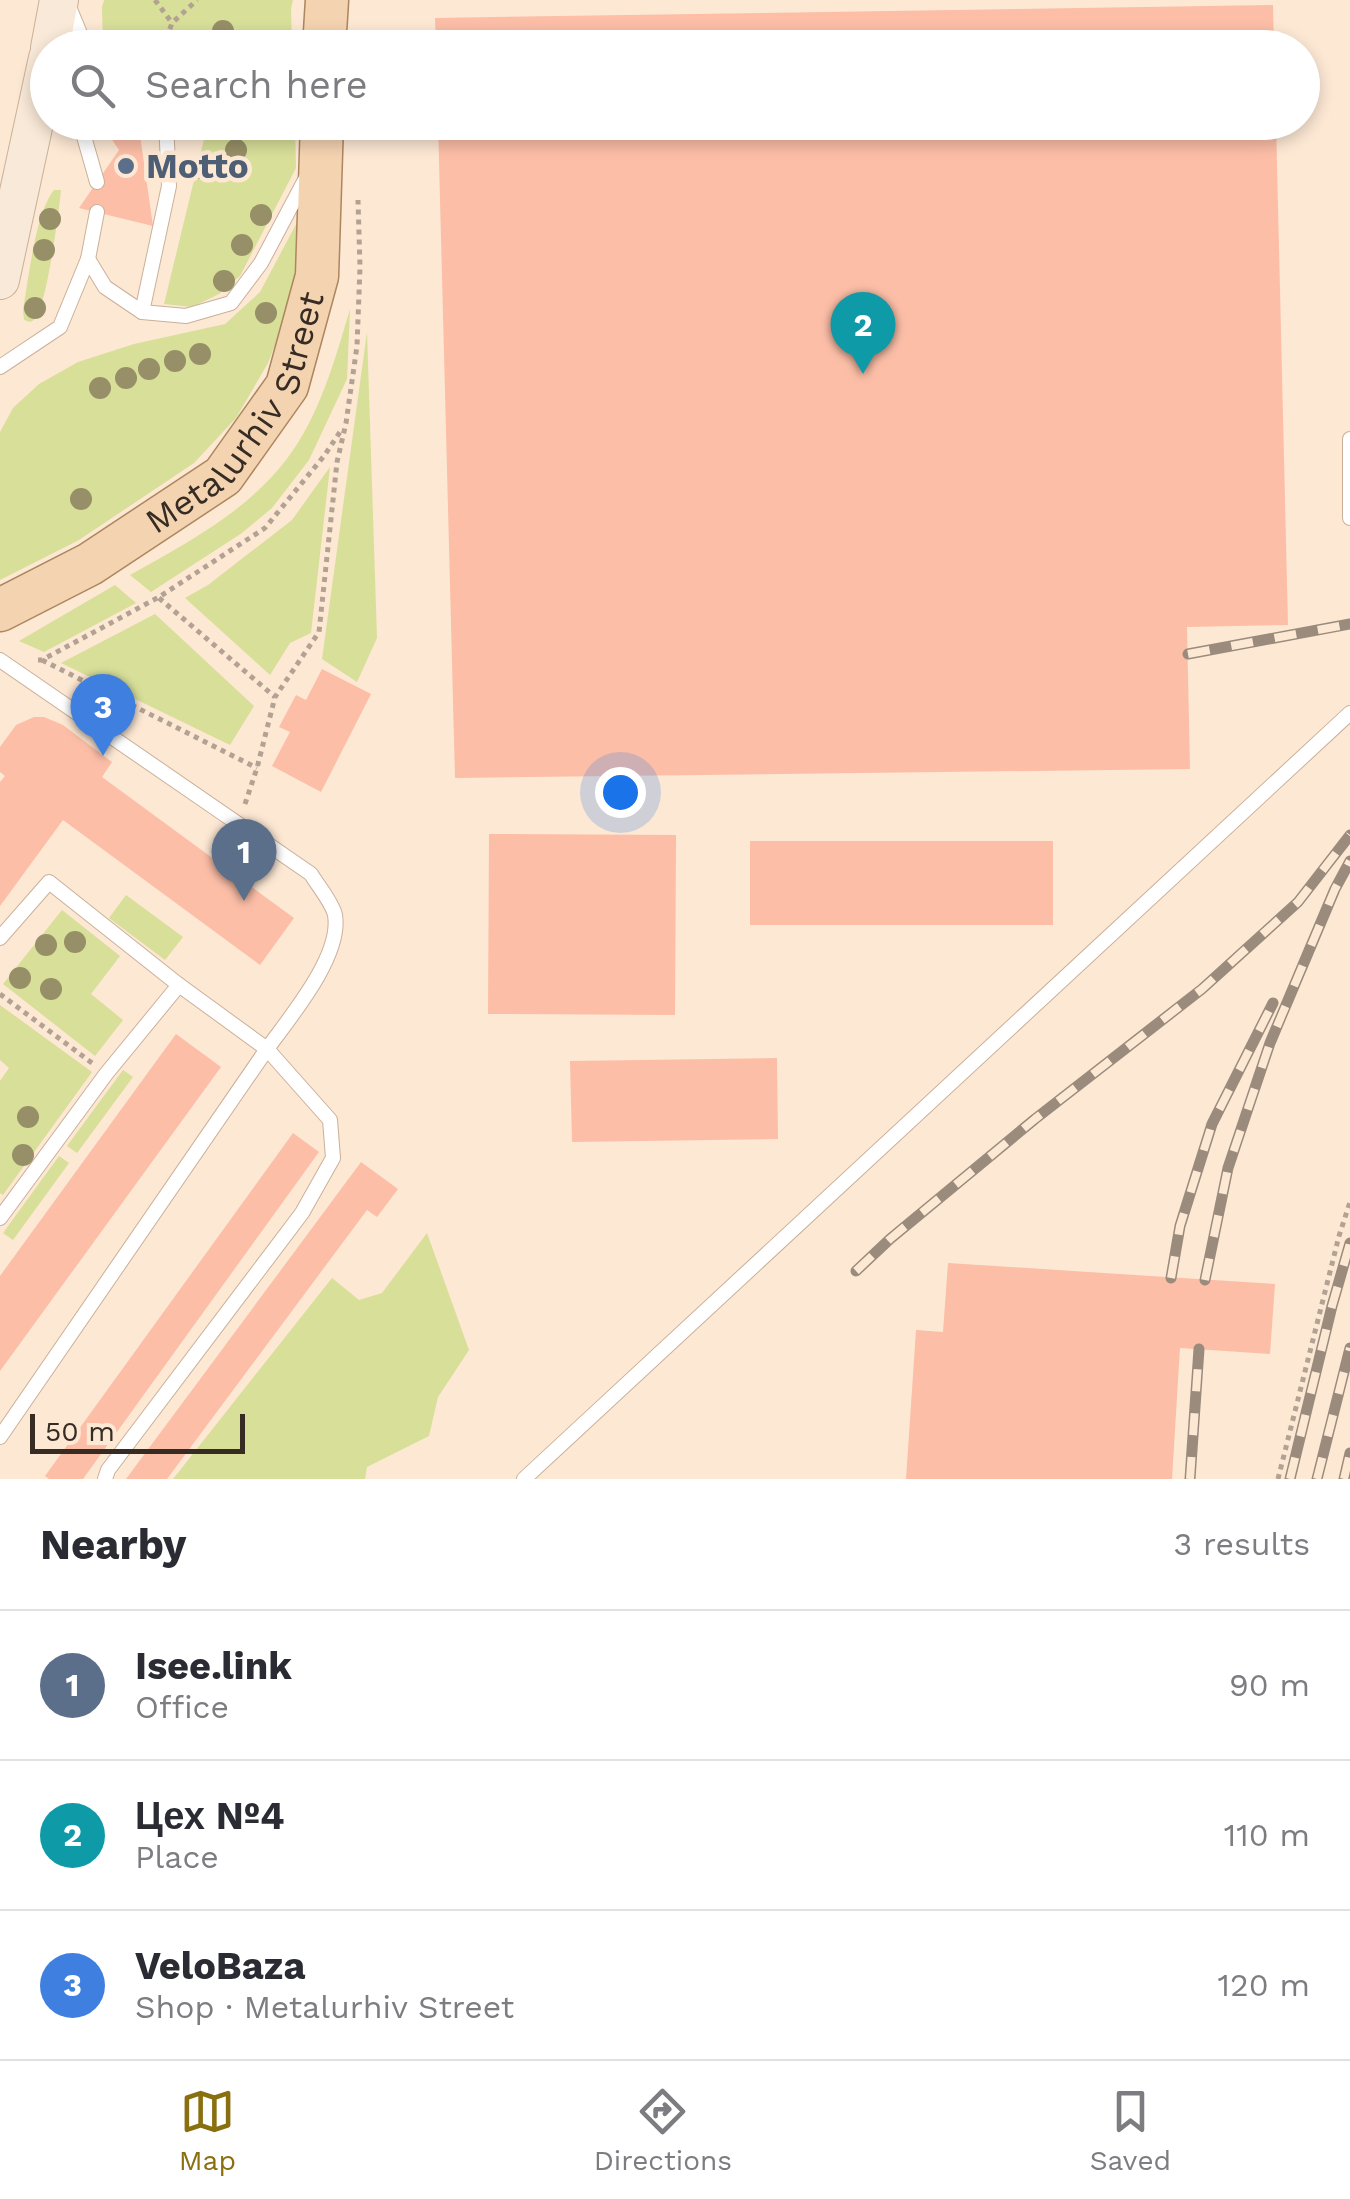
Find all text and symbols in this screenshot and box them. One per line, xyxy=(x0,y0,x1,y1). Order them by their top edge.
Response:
search box xyxy=(30,30,1320,140)
icon: search xyxy=(65,58,120,113)
text: Search here xyxy=(145,63,368,107)
place label: Motto xyxy=(146,145,249,187)
marker: Motto xyxy=(115,155,137,177)
street label: Metalurhiv Street xyxy=(138,287,333,542)
pin: 2 xyxy=(830,292,896,374)
pin: 3 xyxy=(70,674,136,756)
your location xyxy=(595,767,646,818)
pin: 1 xyxy=(212,818,276,901)
scale bar xyxy=(30,1409,245,1454)
text: 50 m xyxy=(45,1415,115,1448)
text: Nearby xyxy=(40,1520,187,1569)
text: 3 results xyxy=(1173,1525,1310,1563)
text: Isee.link xyxy=(135,1644,292,1688)
text: 1 xyxy=(66,1666,79,1704)
text: 90 m xyxy=(1229,1666,1310,1704)
text: Office xyxy=(135,1688,229,1726)
text: Цех №4 xyxy=(135,1794,285,1838)
text: 2 xyxy=(63,1816,82,1854)
text: 110 m xyxy=(1224,1816,1310,1854)
text: Place xyxy=(135,1838,219,1876)
text: VeloBaza xyxy=(135,1944,305,1988)
text: 3 xyxy=(63,1966,82,2004)
text: 120 m xyxy=(1218,1966,1310,2004)
text: Shop · Metalurhiv Street xyxy=(135,1988,514,2026)
tab: Map xyxy=(179,2084,236,2177)
tab: Directions xyxy=(594,2084,732,2177)
tab: Saved xyxy=(1090,2084,1171,2177)

